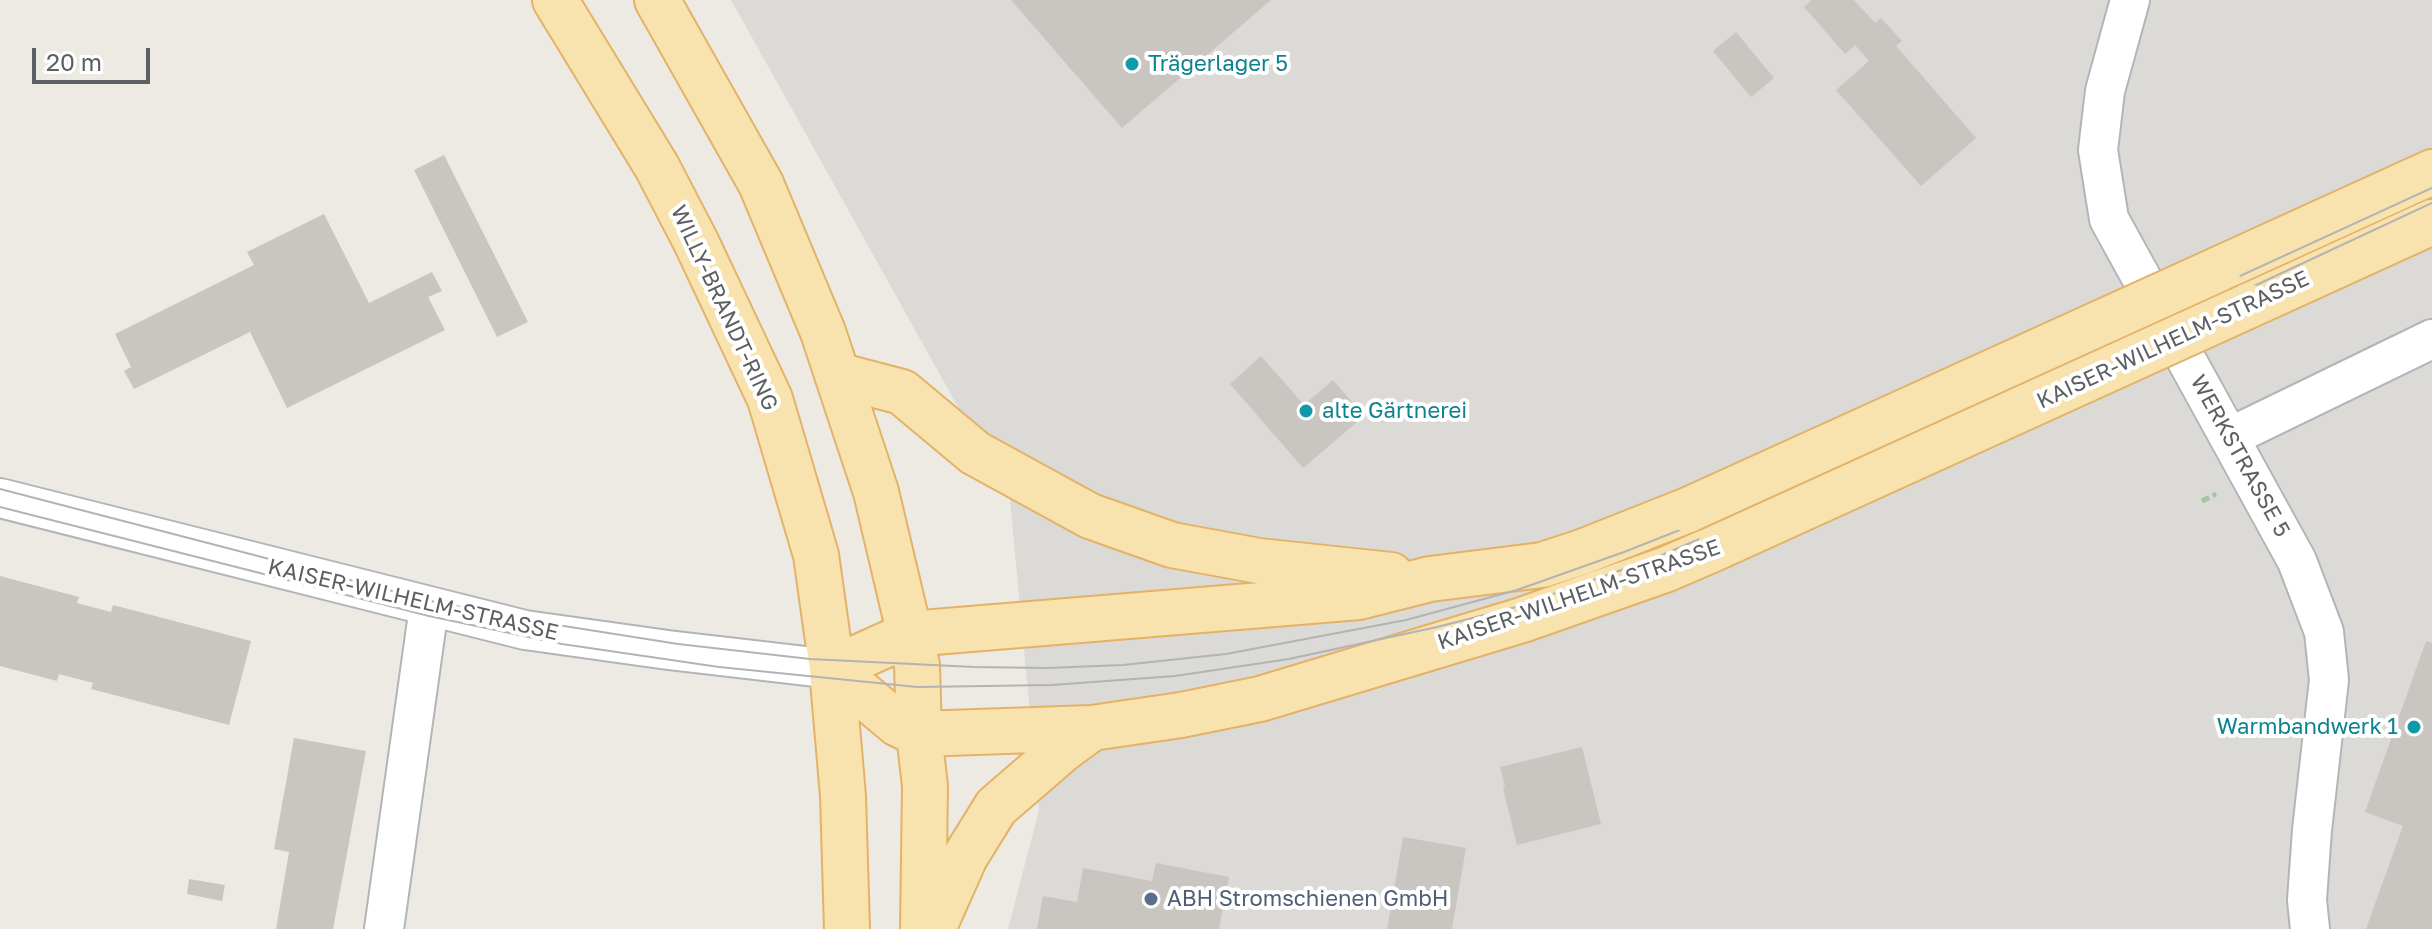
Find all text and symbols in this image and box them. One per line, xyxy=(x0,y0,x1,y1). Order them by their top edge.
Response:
scale bar xyxy=(36,32,154,82)
text: 20 m xyxy=(46,47,102,76)
place label: Trägerlager 5 xyxy=(1148,51,1288,77)
marker: Trägerlager 5 xyxy=(1123,55,1141,73)
street label: WILLY-BRANDT-RING xyxy=(665,201,783,415)
street label: KAISER-WILHELM-STRASSE xyxy=(2033,265,2313,415)
street label: WERKSTRASSE 5 xyxy=(2185,370,2295,542)
place label: alte Gärtnerei xyxy=(1322,398,1467,424)
marker: alte Gärtnerei xyxy=(1297,402,1315,420)
street label: KAISER-WILHELM-STRASSE xyxy=(1434,534,1724,656)
street label: KAISER-WILHELM-STRASSE xyxy=(265,554,561,646)
place label: Warmbandwerk 1 xyxy=(2217,714,2398,740)
marker: Warmbandwerk 1 xyxy=(2405,718,2423,736)
place label: ABH Stromschienen GmbH xyxy=(1167,886,1449,912)
marker: ABH Stromschienen GmbH xyxy=(1142,890,1160,908)

